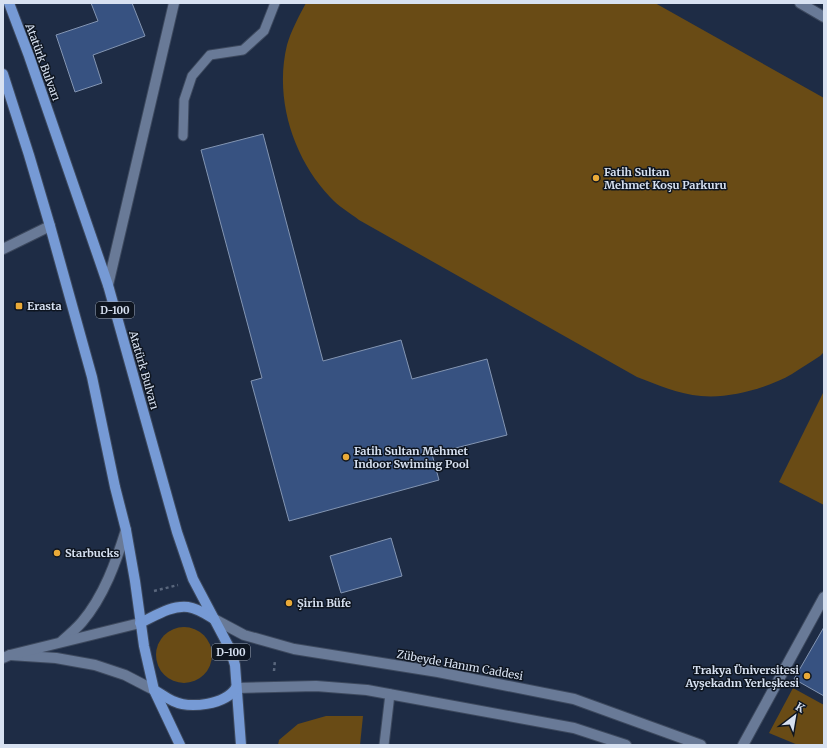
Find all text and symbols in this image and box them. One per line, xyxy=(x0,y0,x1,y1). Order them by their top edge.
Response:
street label: Atatürk Bulvarı xyxy=(22,20,64,103)
place label: Fatih Sultan Mehmet Koşu Parkuru xyxy=(604,165,727,192)
marker: Fatih Sultan Mehmet Koşu Parkuru xyxy=(591,173,601,183)
place label: Erasta xyxy=(27,299,62,313)
marker: Erasta xyxy=(14,301,24,311)
road number: D-100 xyxy=(96,302,134,318)
street label: Atatürk Bulvarı xyxy=(126,328,162,411)
place label: Fatih Sultan Mehmet Indoor Swiming Pool xyxy=(354,444,469,471)
marker: Fatih Sultan Mehmet Indoor Swiming Pool xyxy=(341,452,351,462)
place label: Starbucks xyxy=(65,546,120,560)
marker: Starbucks xyxy=(52,548,62,558)
place label: Şirin Büfe xyxy=(297,596,351,610)
marker: Şirin Büfe xyxy=(284,598,294,608)
road number: D-100 xyxy=(212,644,250,660)
street label: Zübeyde Hanım Caddesi xyxy=(396,647,525,683)
place label: Trakya Üniversitesi Ayşekadın Yerleşkesi xyxy=(685,663,799,690)
marker: Trakya Üniversitesi Ayşekadın Yerleşkesi xyxy=(802,671,812,681)
north arrow xyxy=(775,696,815,736)
text: K xyxy=(793,699,808,716)

